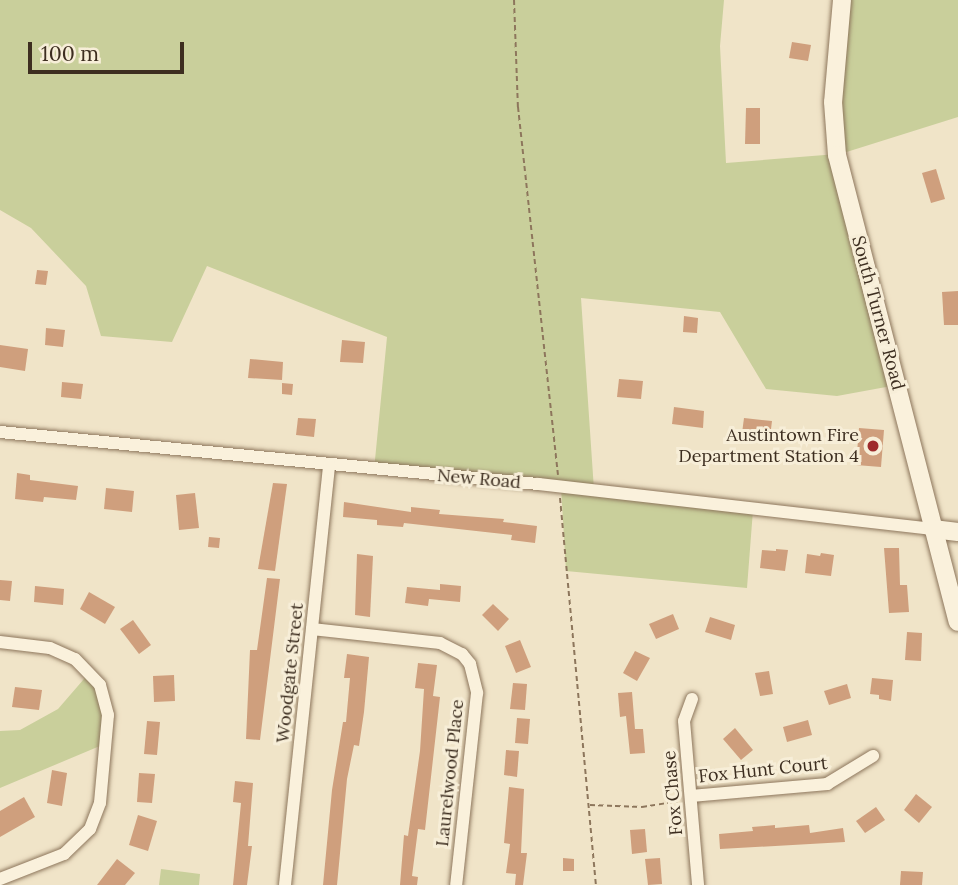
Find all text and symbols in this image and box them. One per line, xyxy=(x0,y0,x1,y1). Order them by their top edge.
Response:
scale bar xyxy=(32,28,187,72)
text: 100 m xyxy=(41,40,99,67)
street label: South Turner Road xyxy=(847,234,909,392)
place label: Austintown Fire Department Station 4 xyxy=(678,425,859,467)
marker: Austintown Fire Department Station 4 xyxy=(865,438,881,454)
street label: New Road xyxy=(436,465,522,493)
street label: Woodgate Street xyxy=(272,602,308,744)
street label: Laurelwood Place xyxy=(432,698,468,848)
street label: Fox Chase xyxy=(659,750,687,836)
street label: Fox Hunt Court xyxy=(697,752,829,788)

